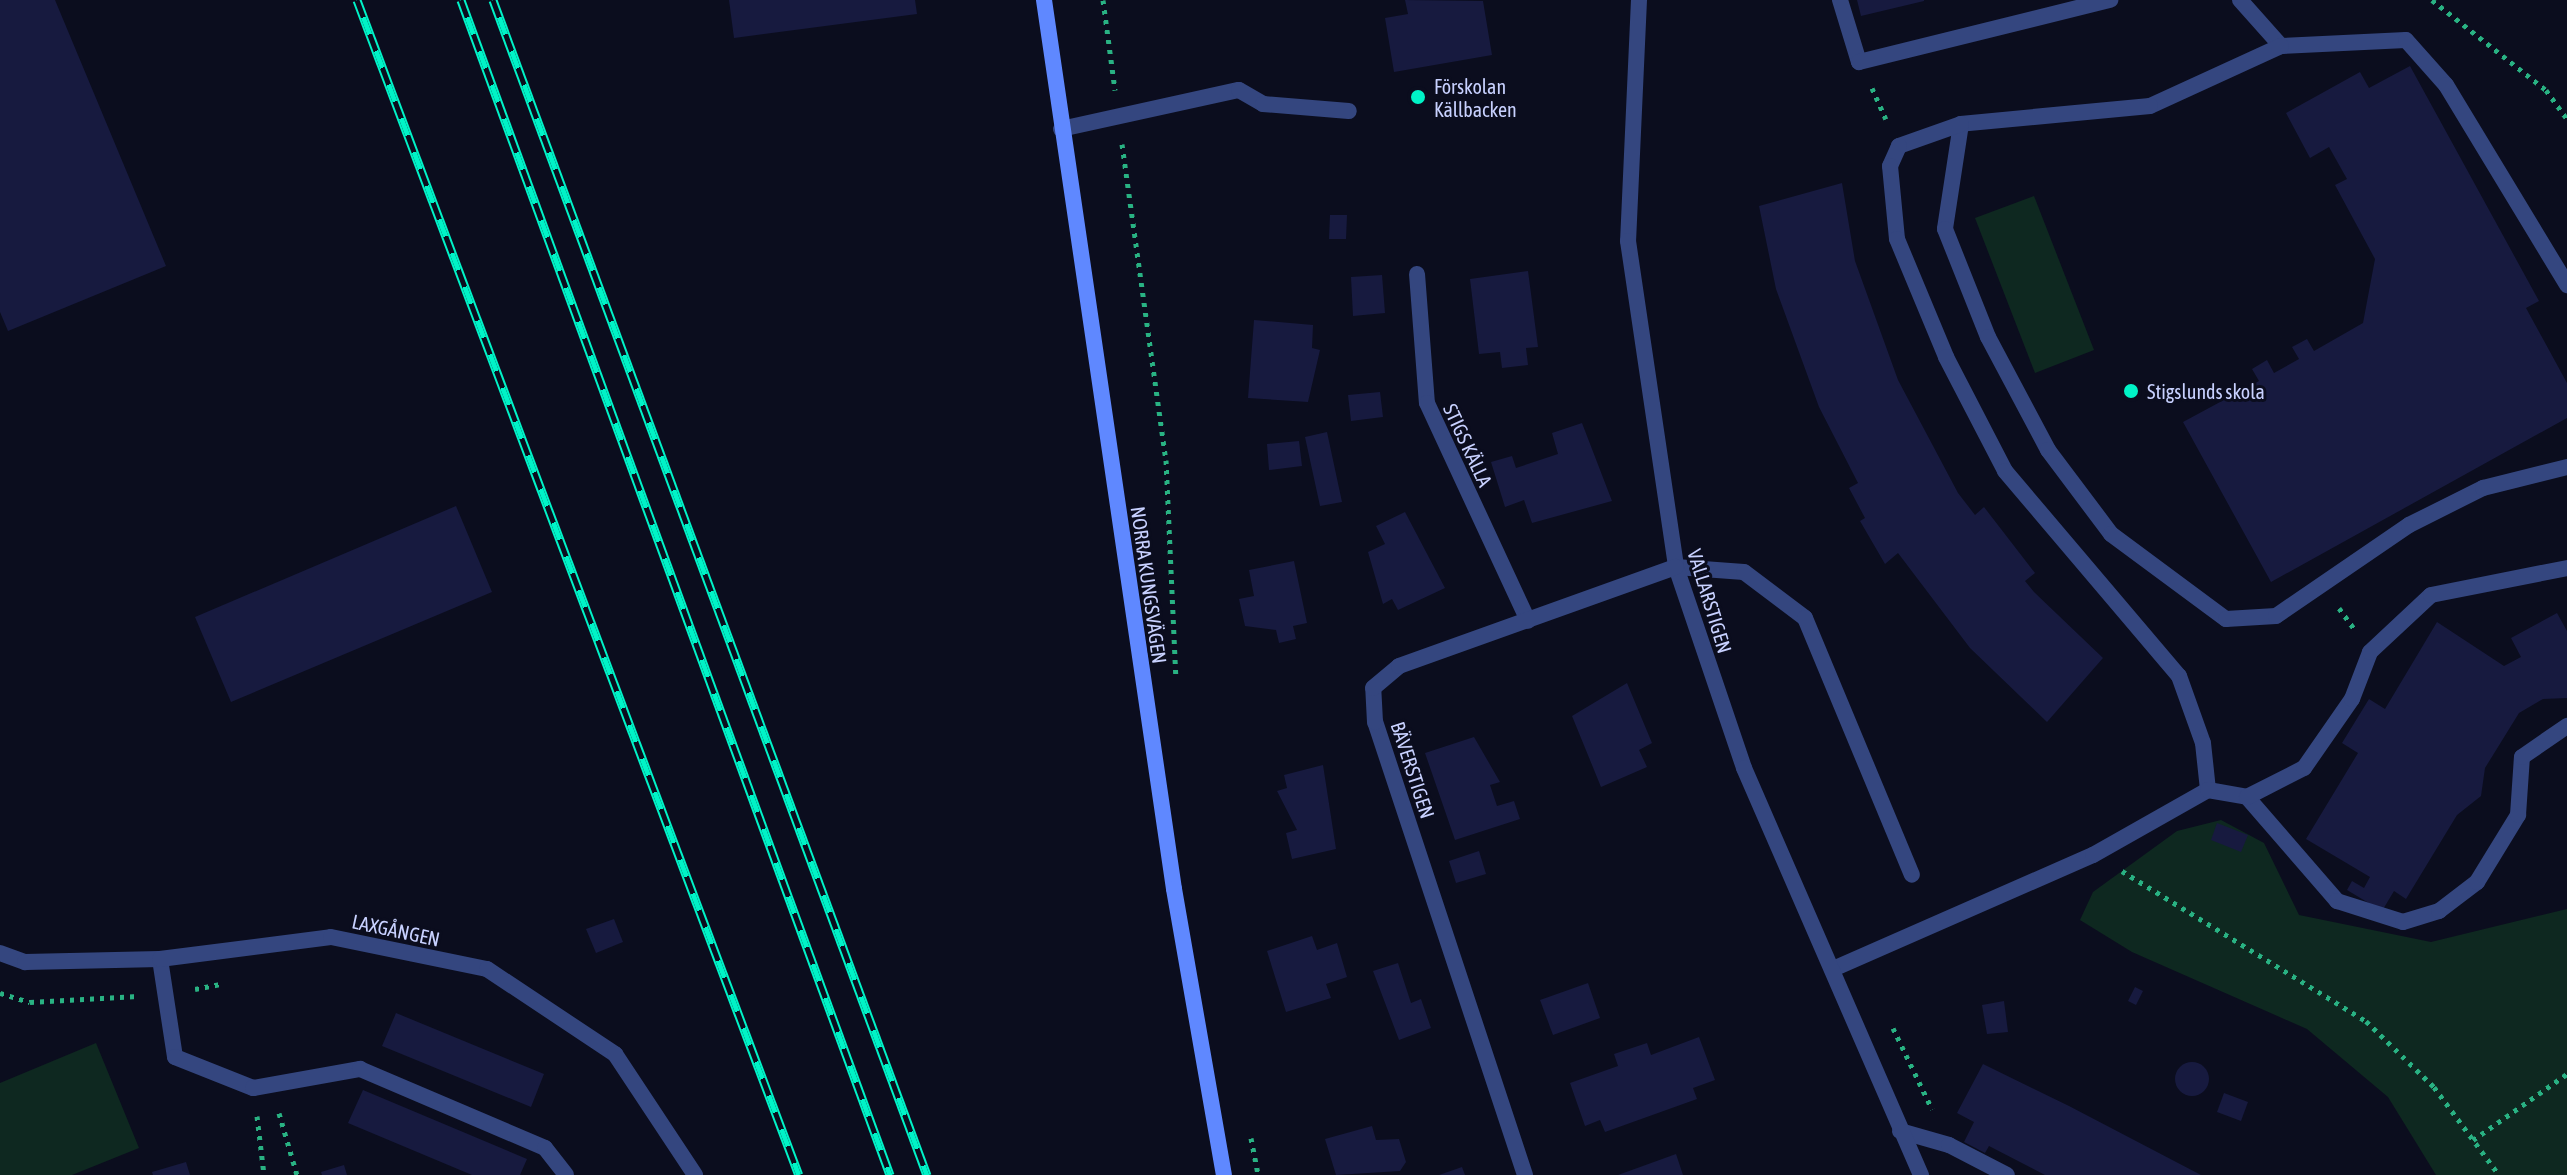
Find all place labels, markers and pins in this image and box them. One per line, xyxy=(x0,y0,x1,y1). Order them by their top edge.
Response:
place label: Förskolan Källbacken xyxy=(1434,74,1517,121)
marker: Förskolan Källbacken xyxy=(1409,88,1427,106)
place label: Stigslunds skola xyxy=(2147,379,2265,403)
marker: Stigslunds skola xyxy=(2122,382,2140,400)

